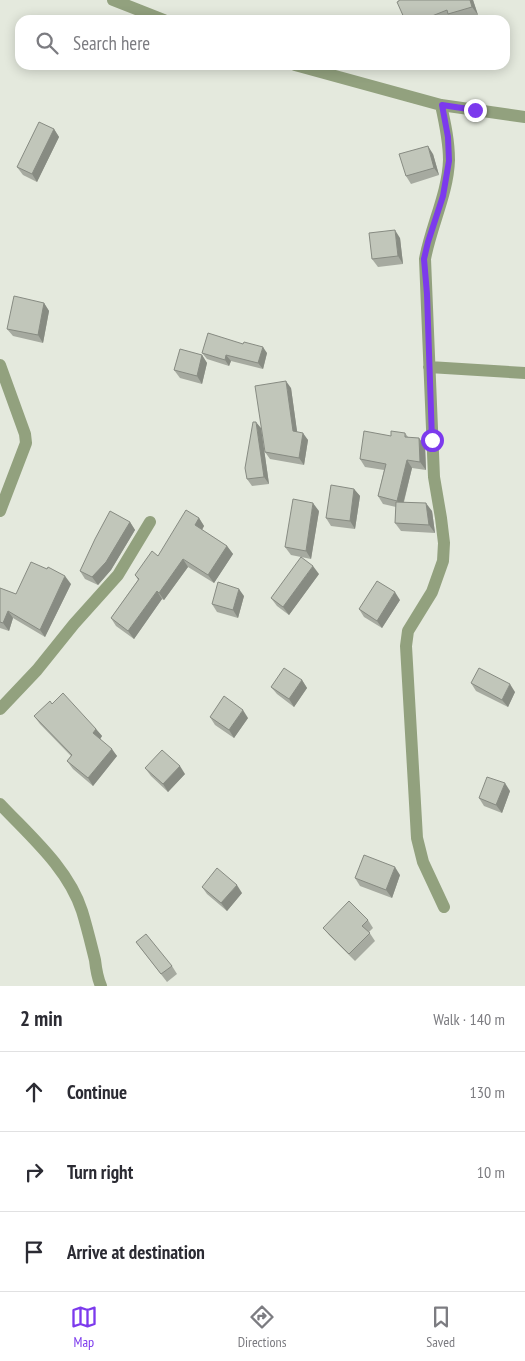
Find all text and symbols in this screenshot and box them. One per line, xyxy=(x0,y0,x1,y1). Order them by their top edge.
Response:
search box xyxy=(15,15,510,70)
icon: search xyxy=(33,29,61,57)
text: Search here xyxy=(73,31,150,55)
route end xyxy=(464,99,487,122)
route start xyxy=(421,429,444,452)
text: 2 min xyxy=(20,1005,62,1032)
text: Walk · 140 m xyxy=(433,1009,505,1029)
icon: ahead xyxy=(20,1078,48,1106)
text: Continue xyxy=(67,1080,127,1104)
text: 130 m xyxy=(470,1082,505,1102)
icon: right xyxy=(20,1158,48,1186)
text: Turn right xyxy=(67,1160,133,1184)
text: 10 m xyxy=(477,1162,505,1182)
icon: arrive xyxy=(20,1238,48,1266)
text: Arrive at destination xyxy=(67,1240,205,1264)
tab: Map xyxy=(70,1303,98,1351)
tab: Directions xyxy=(238,1303,286,1351)
tab: Saved xyxy=(426,1303,455,1351)

